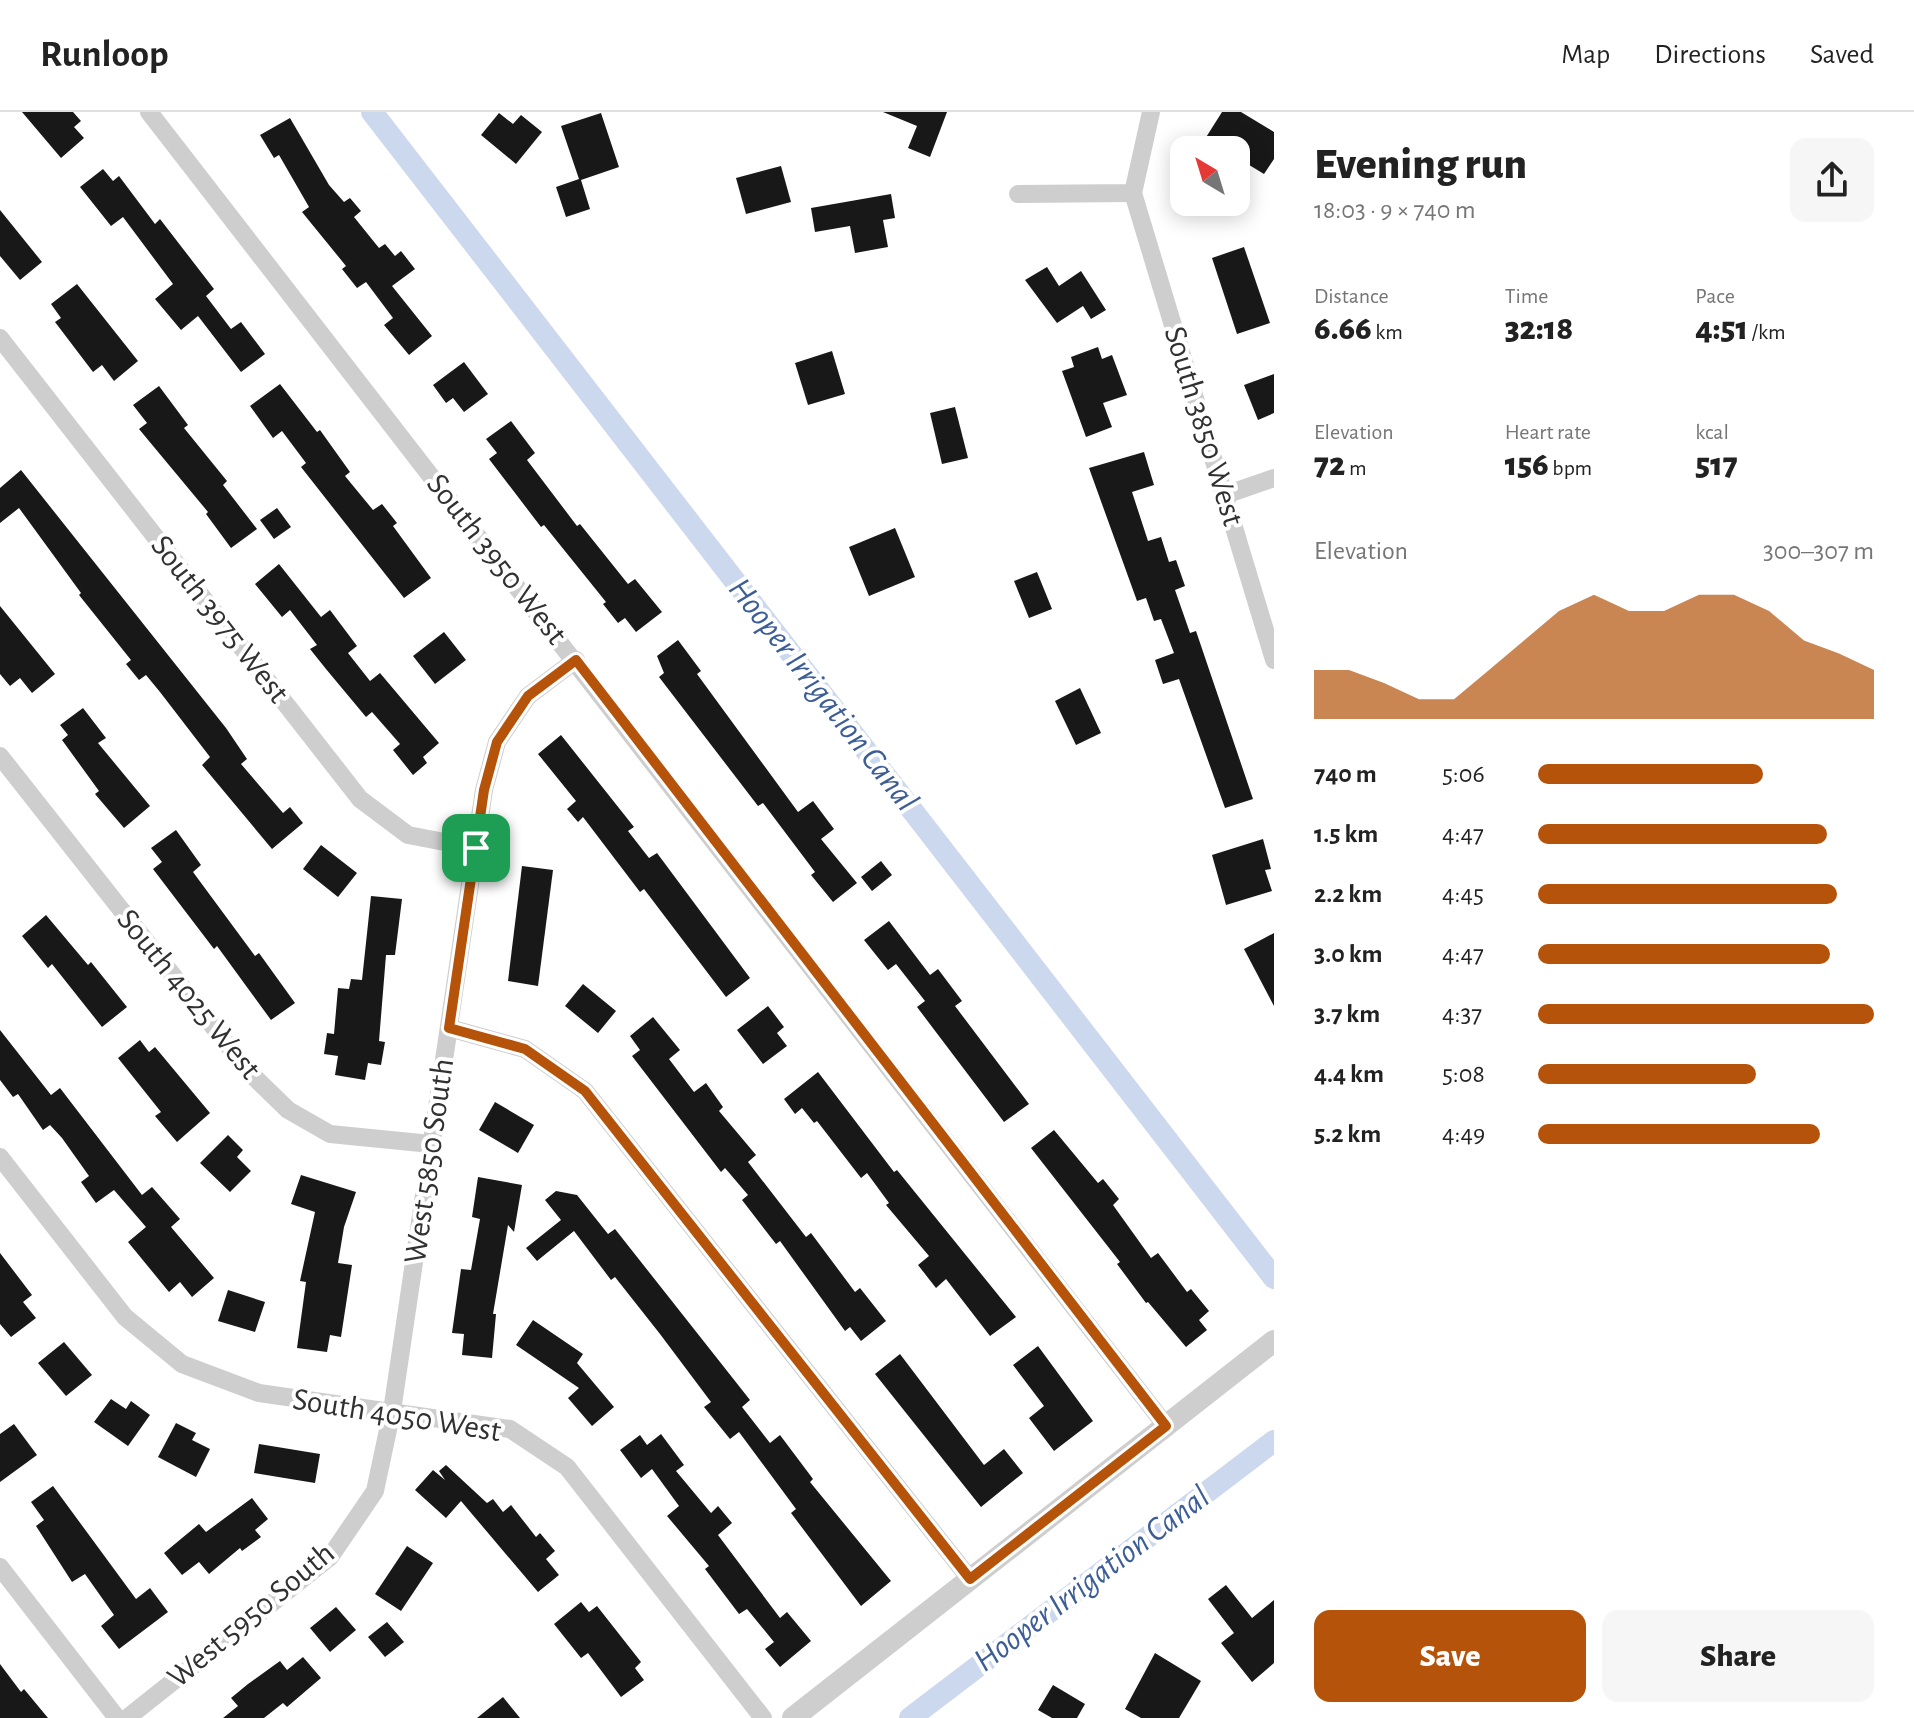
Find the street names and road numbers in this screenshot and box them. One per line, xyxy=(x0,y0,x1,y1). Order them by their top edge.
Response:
street label: South 3850 West xyxy=(1159,323,1249,529)
street label: South 3950 West xyxy=(421,468,573,650)
street label: South 3975 West xyxy=(145,529,295,709)
street label: South 4025 West xyxy=(111,903,267,1085)
street label: West 5850 South xyxy=(399,1056,459,1266)
street label: South 4050 West xyxy=(291,1383,503,1447)
street label: West 5950 South xyxy=(162,1536,340,1694)

